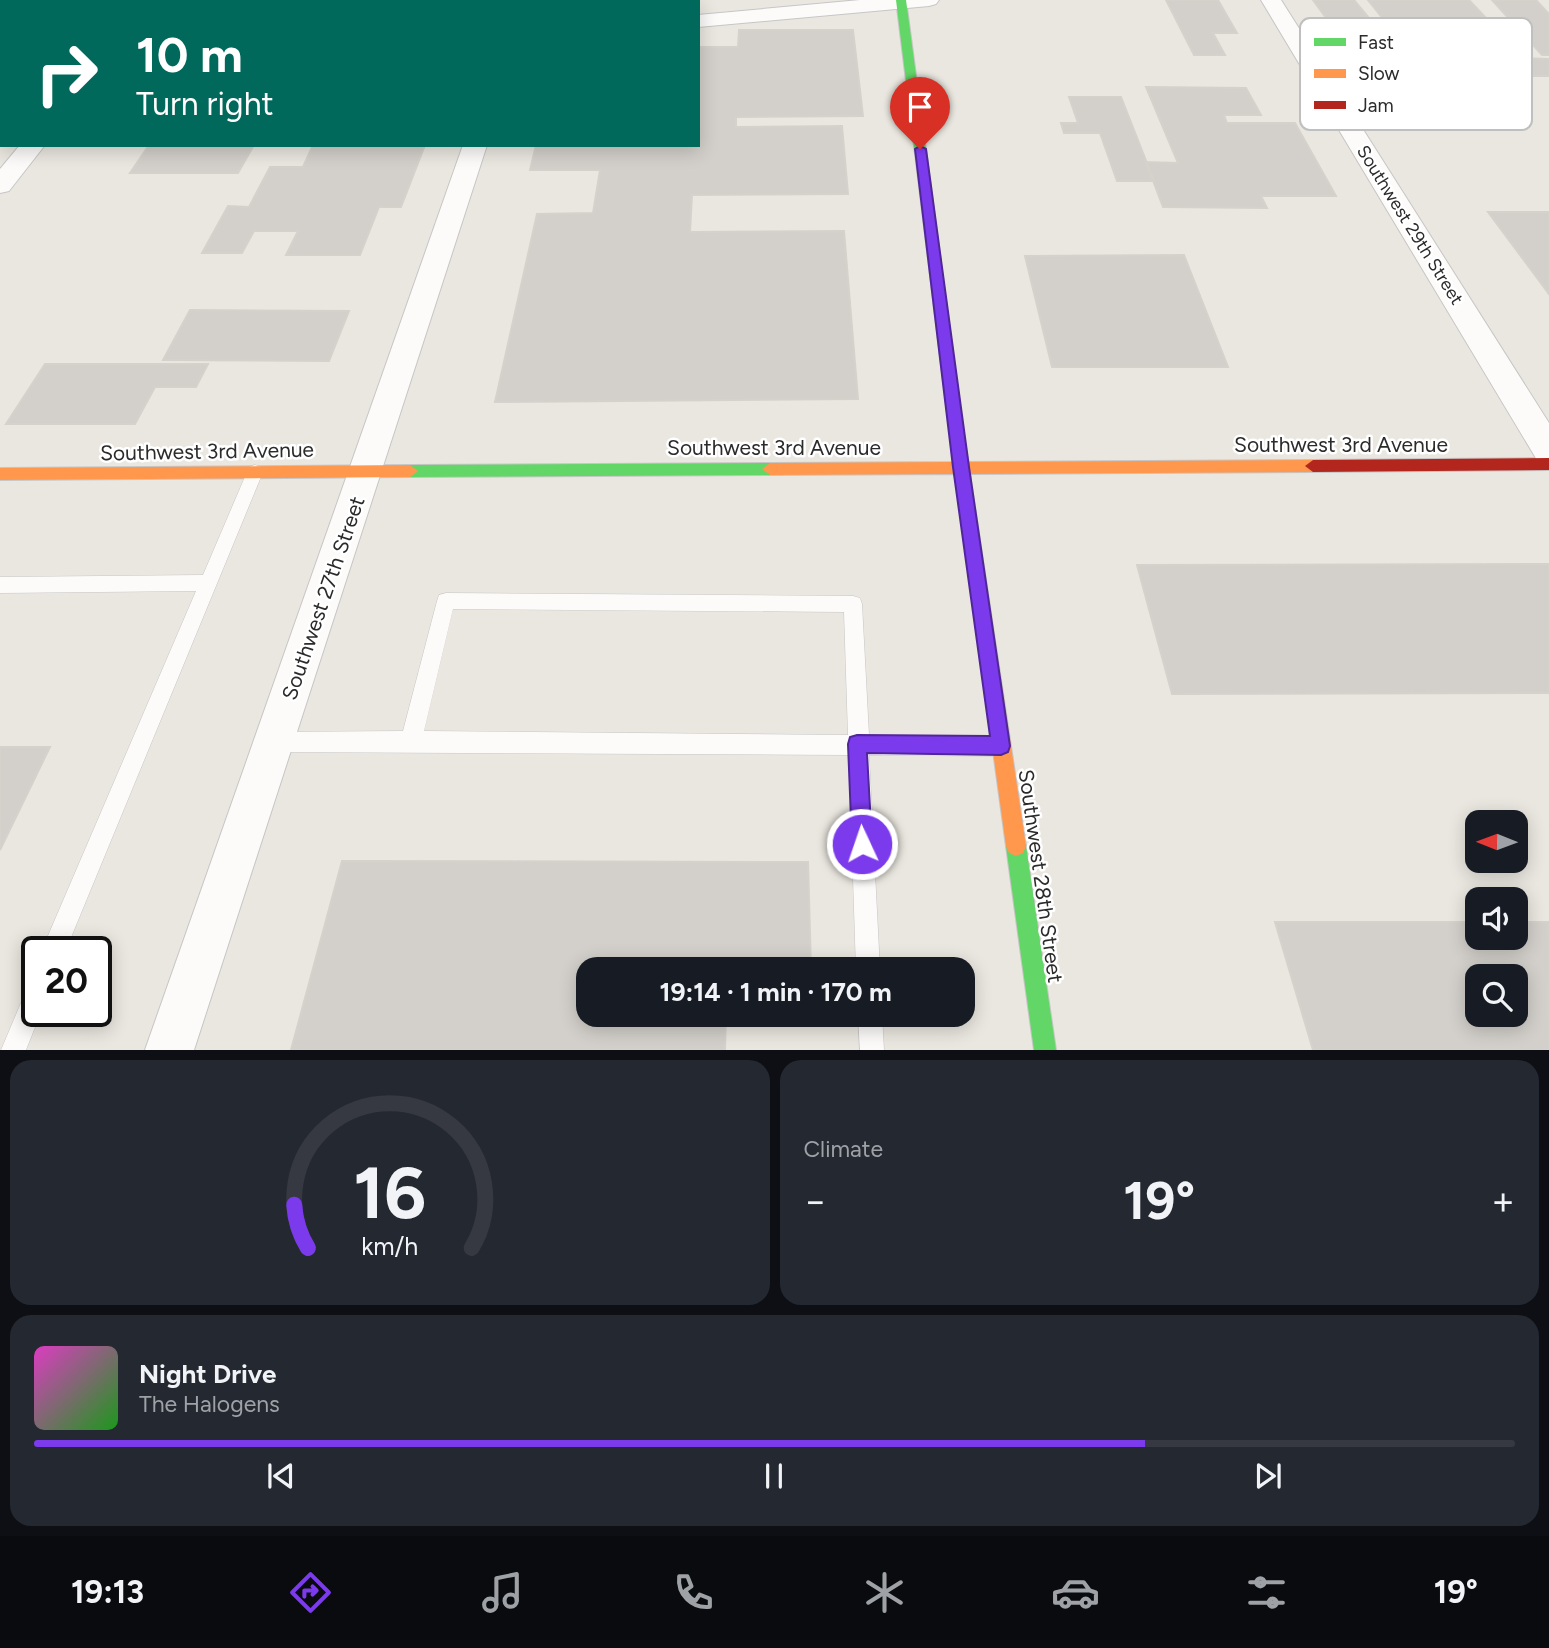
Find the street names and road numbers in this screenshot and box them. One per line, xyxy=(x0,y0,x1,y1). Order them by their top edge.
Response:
street label: Southwest 29th Street xyxy=(1352,141,1468,309)
street label: Southwest 3rd Avenue xyxy=(1234,432,1448,457)
street label: Southwest 3rd Avenue xyxy=(667,435,881,460)
street label: Southwest 3rd Avenue xyxy=(100,437,314,465)
street label: Southwest 27th Street xyxy=(276,493,370,703)
street label: Southwest 28th Street xyxy=(1014,768,1068,984)

